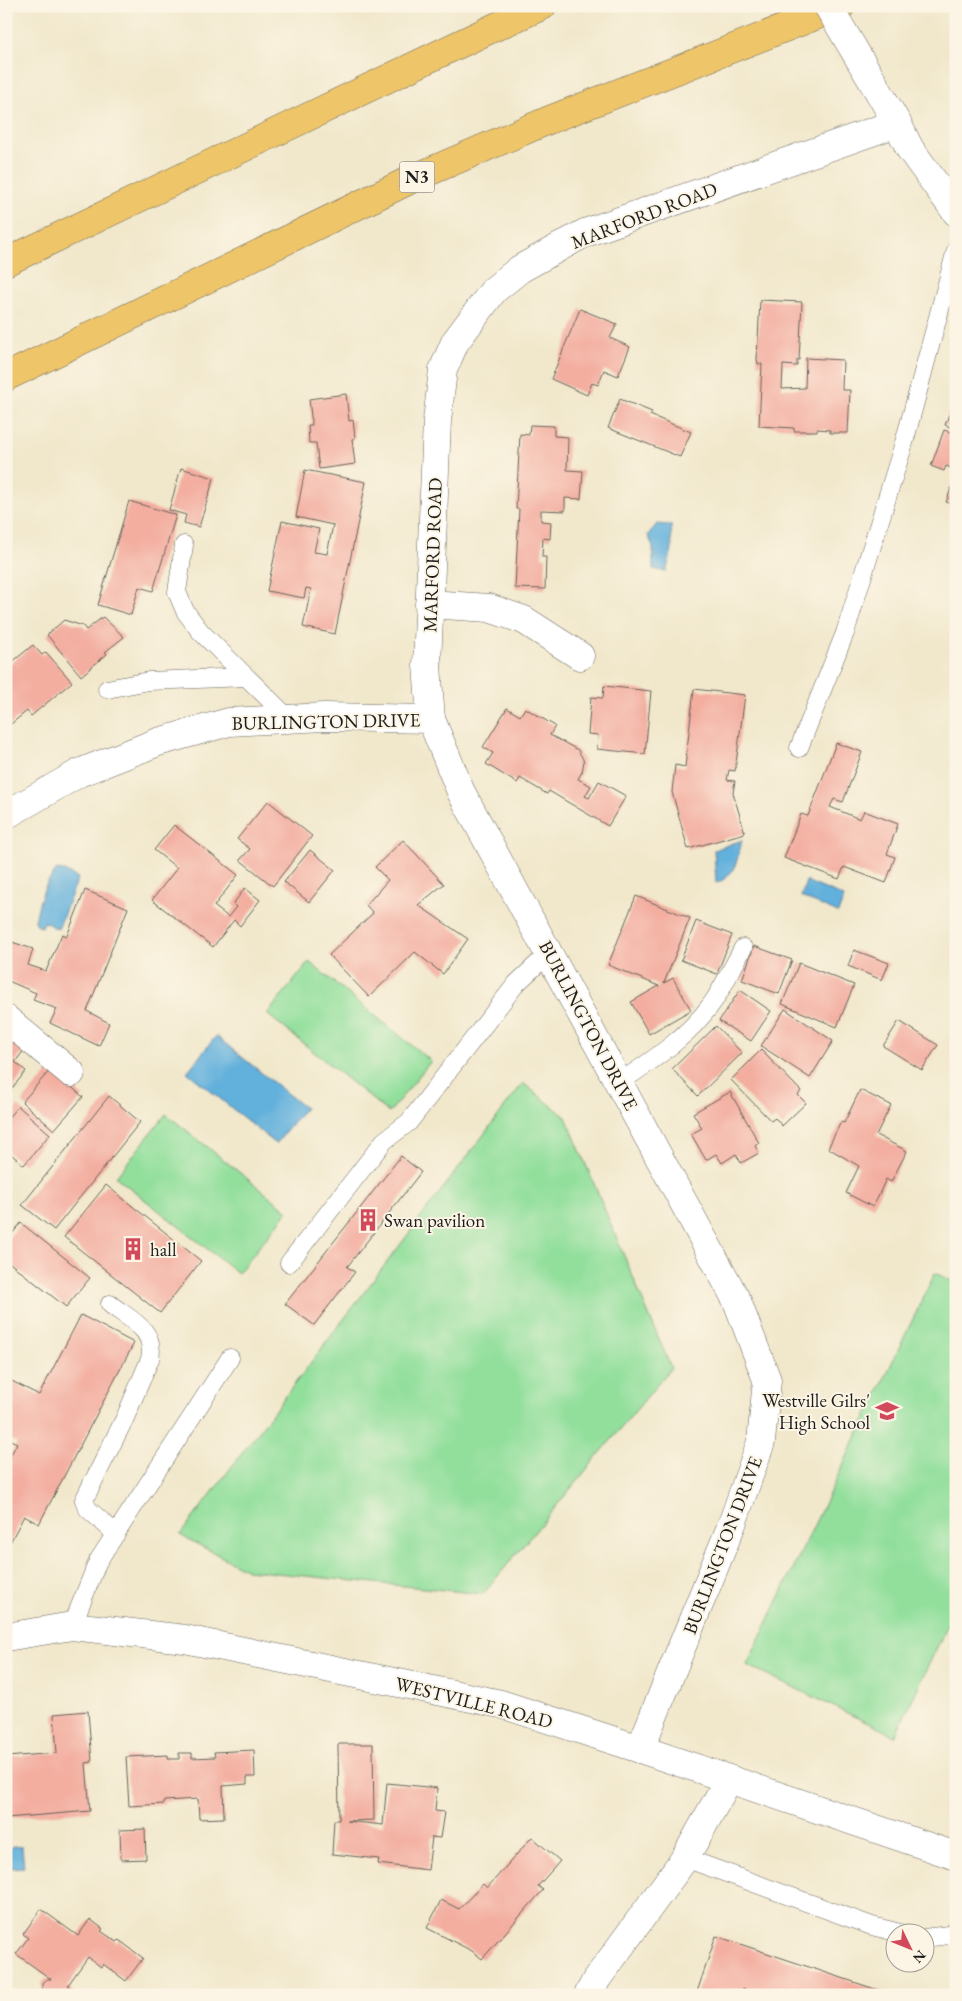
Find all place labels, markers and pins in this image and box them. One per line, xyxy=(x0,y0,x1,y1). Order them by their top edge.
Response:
building icon: Swan pavilion xyxy=(355,1207,381,1233)
place label: Swan pavilion xyxy=(384,1208,485,1233)
building icon: hall xyxy=(120,1236,146,1262)
place label: hall xyxy=(150,1237,177,1262)
place label: Westville Gilrs' High School xyxy=(762,1388,870,1435)
school or university icon: Westville Gilrs' High School xyxy=(874,1398,900,1424)

